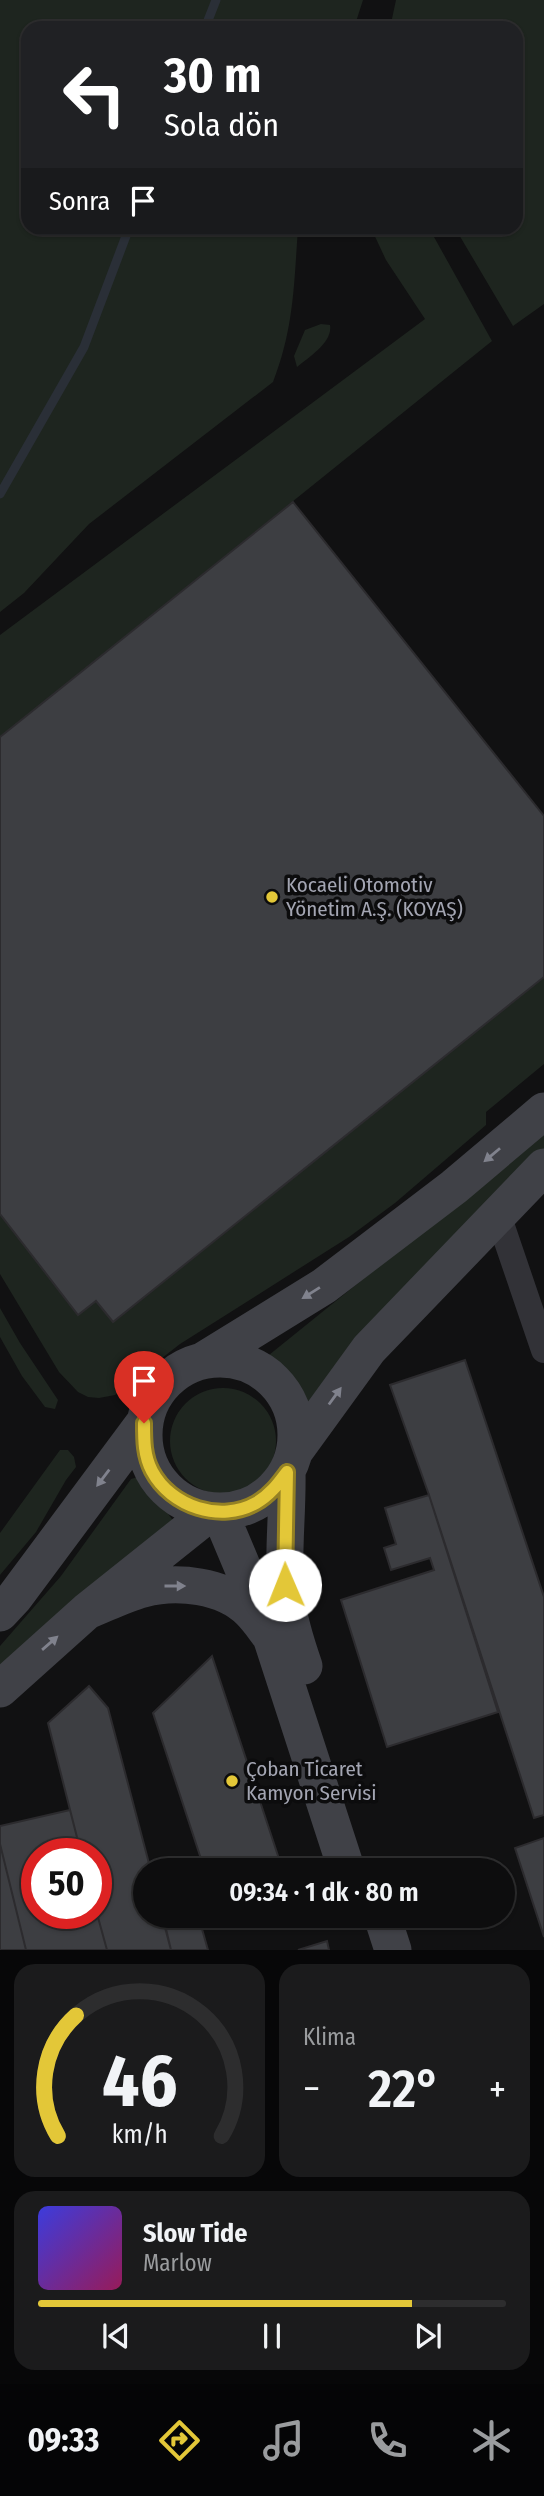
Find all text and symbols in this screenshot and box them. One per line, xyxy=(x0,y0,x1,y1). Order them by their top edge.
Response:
text: 30 m xyxy=(164,46,262,105)
icon: left xyxy=(49,49,140,140)
text: Sola dön xyxy=(164,106,279,144)
icon: arrive xyxy=(124,182,162,220)
text: Sonra xyxy=(49,186,110,217)
place label: Kocaeli Otomotiv Yönetim A.Ş. (KOYAŞ) xyxy=(286,872,463,922)
marker: Kocaeli Otomotiv Yönetim A.Ş. (KOYAŞ) xyxy=(264,889,280,905)
one-way arrow xyxy=(483,1147,501,1163)
one-way arrow xyxy=(302,1287,321,1300)
pin xyxy=(114,1351,174,1423)
icon: arrive xyxy=(125,1362,163,1400)
one-way arrow xyxy=(328,1387,342,1405)
one-way arrow xyxy=(97,1469,111,1487)
position arrow xyxy=(248,1548,322,1622)
one-way arrow xyxy=(164,1580,186,1592)
one-way arrow xyxy=(42,1636,59,1651)
place label: Çoban Ticaret Kamyon Servisi xyxy=(246,1756,377,1806)
marker: Çoban Ticaret Kamyon Servisi xyxy=(224,1773,240,1789)
speed limit sign: 50 xyxy=(21,1838,112,1929)
text: 09:34 · 1 dk · 80 m xyxy=(229,1877,419,1908)
text: Klima xyxy=(303,2023,356,2051)
text: 46 xyxy=(102,2039,177,2126)
text: 22° xyxy=(368,2058,440,2121)
text: − xyxy=(303,2066,320,2112)
text: + xyxy=(489,2066,506,2112)
text: km/h xyxy=(112,2120,167,2150)
text: Slow Tide xyxy=(143,2218,247,2249)
text: Marlow xyxy=(143,2249,212,2277)
icon: previous xyxy=(97,2317,135,2355)
icon: pause xyxy=(253,2317,291,2355)
icon: next xyxy=(409,2317,447,2355)
icon: directions xyxy=(155,2416,204,2465)
icon: music xyxy=(259,2416,308,2465)
icon: phone xyxy=(363,2416,412,2465)
icon: climate xyxy=(467,2416,516,2465)
text: 09:33 xyxy=(28,2421,99,2459)

